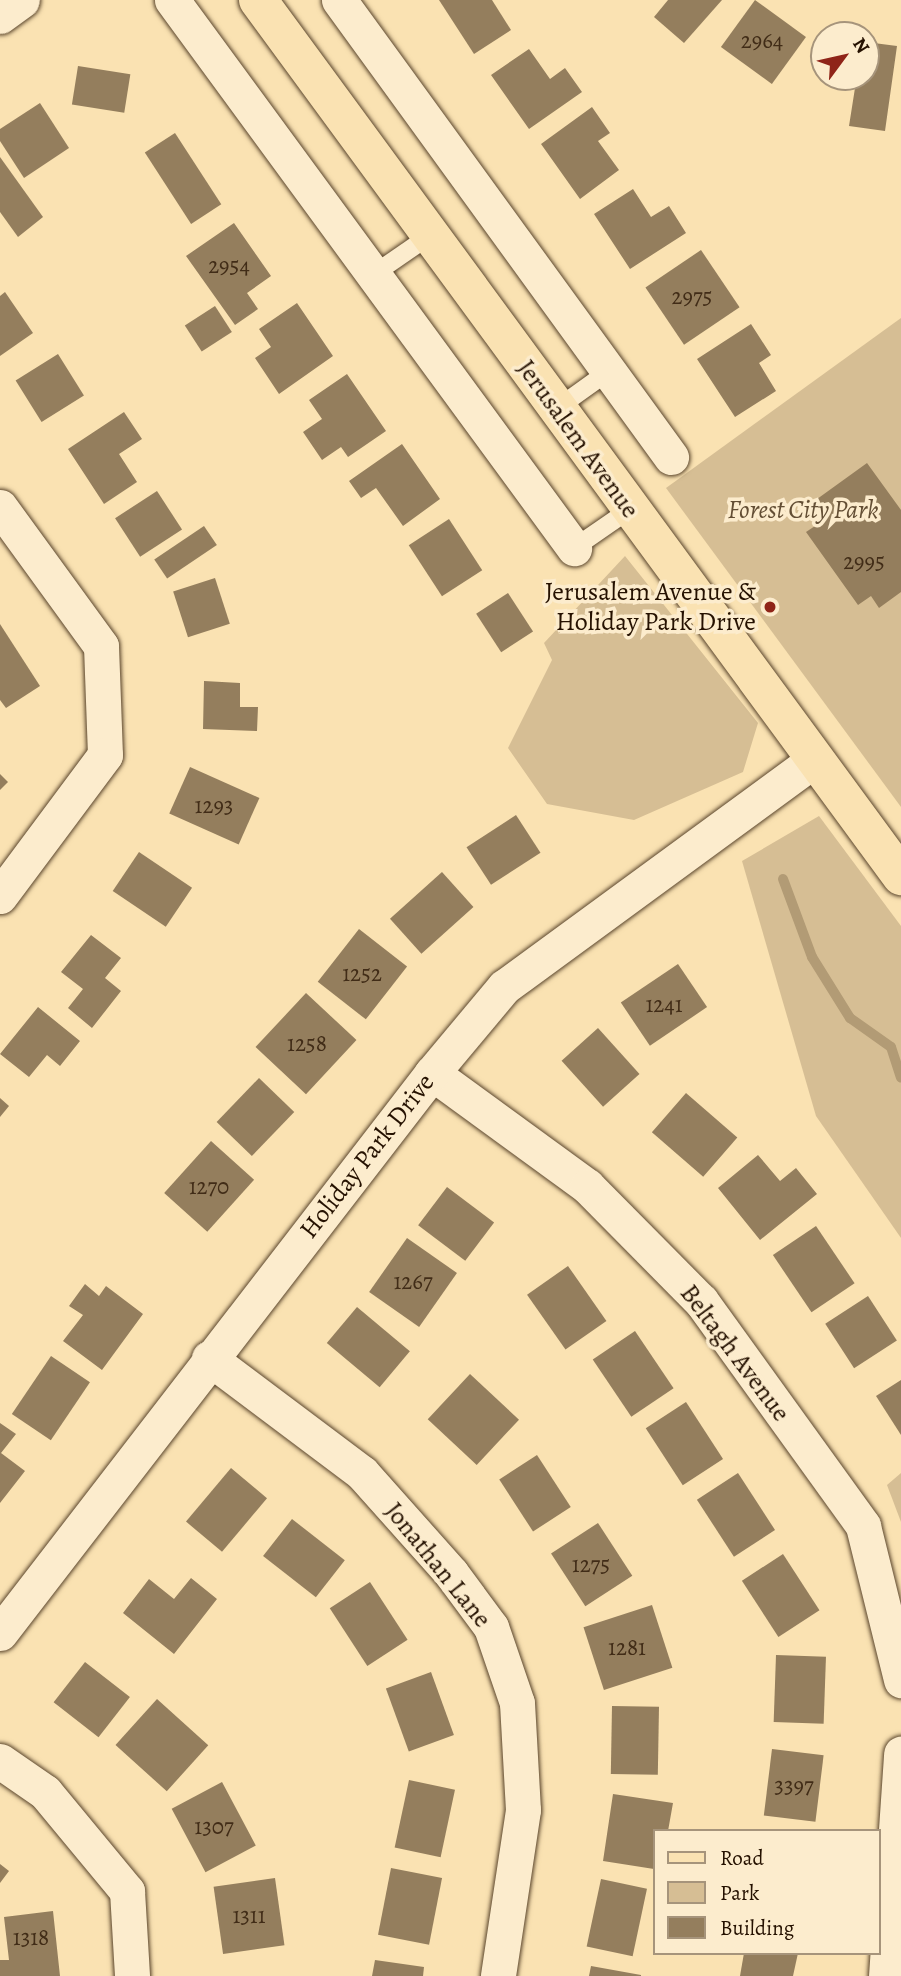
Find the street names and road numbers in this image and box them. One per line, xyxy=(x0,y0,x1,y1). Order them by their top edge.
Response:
street label: Jerusalem Avenue xyxy=(510,354,646,524)
street label: Holiday Park Drive xyxy=(293,1067,441,1245)
street label: Beltagh Avenue xyxy=(673,1278,797,1428)
street label: Jonathan Lane xyxy=(378,1496,498,1634)

